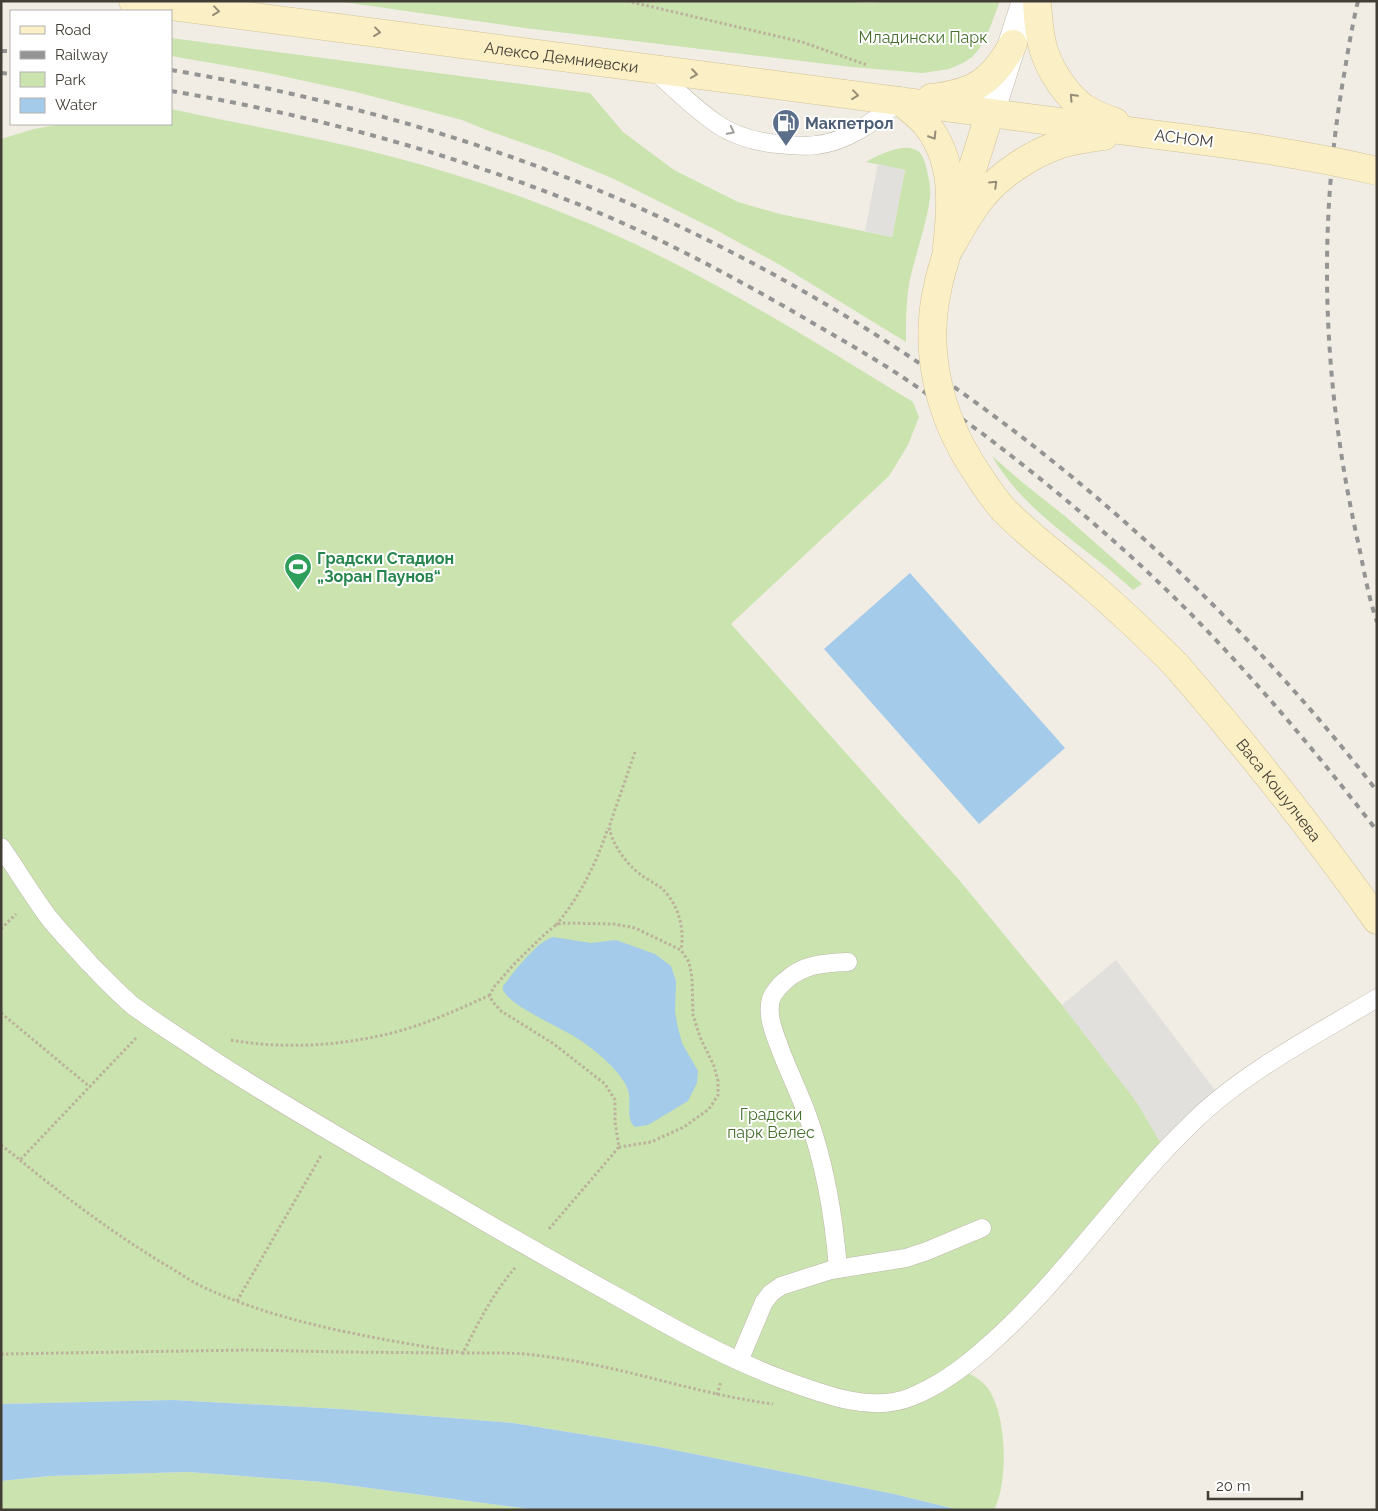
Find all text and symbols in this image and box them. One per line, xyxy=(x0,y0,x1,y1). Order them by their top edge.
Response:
one-way arrow xyxy=(212,5,220,16)
legend xyxy=(10,10,172,125)
text: Road xyxy=(55,21,91,39)
one-way arrow xyxy=(373,26,381,37)
park label: Младински Парк xyxy=(859,28,988,47)
street label: Алексо Демниевски xyxy=(483,38,640,77)
text: Railway xyxy=(55,46,108,64)
one-way arrow xyxy=(691,68,699,79)
text: Park xyxy=(55,71,86,89)
one-way arrow xyxy=(852,89,860,100)
one-way arrow xyxy=(1070,94,1079,103)
text: Water xyxy=(55,96,98,114)
fuel station icon: Макпетрол xyxy=(771,108,801,147)
place label: Макпетрол xyxy=(805,114,893,133)
one-way arrow xyxy=(726,125,735,136)
street label: АСНОМ xyxy=(1153,125,1214,152)
one-way arrow xyxy=(927,130,937,139)
one-way arrow xyxy=(989,181,998,190)
place label: Градски Стадион „Зоран Паунов“ xyxy=(317,549,454,586)
sports icon: Градски Стадион „Зоран Паунов“ xyxy=(283,552,313,591)
street label: Васа Кошулчева xyxy=(1232,735,1325,845)
park label: Градски парк Велес xyxy=(727,1105,815,1142)
scale bar xyxy=(1208,1468,1302,1500)
text: 20 m xyxy=(1216,1477,1251,1495)

